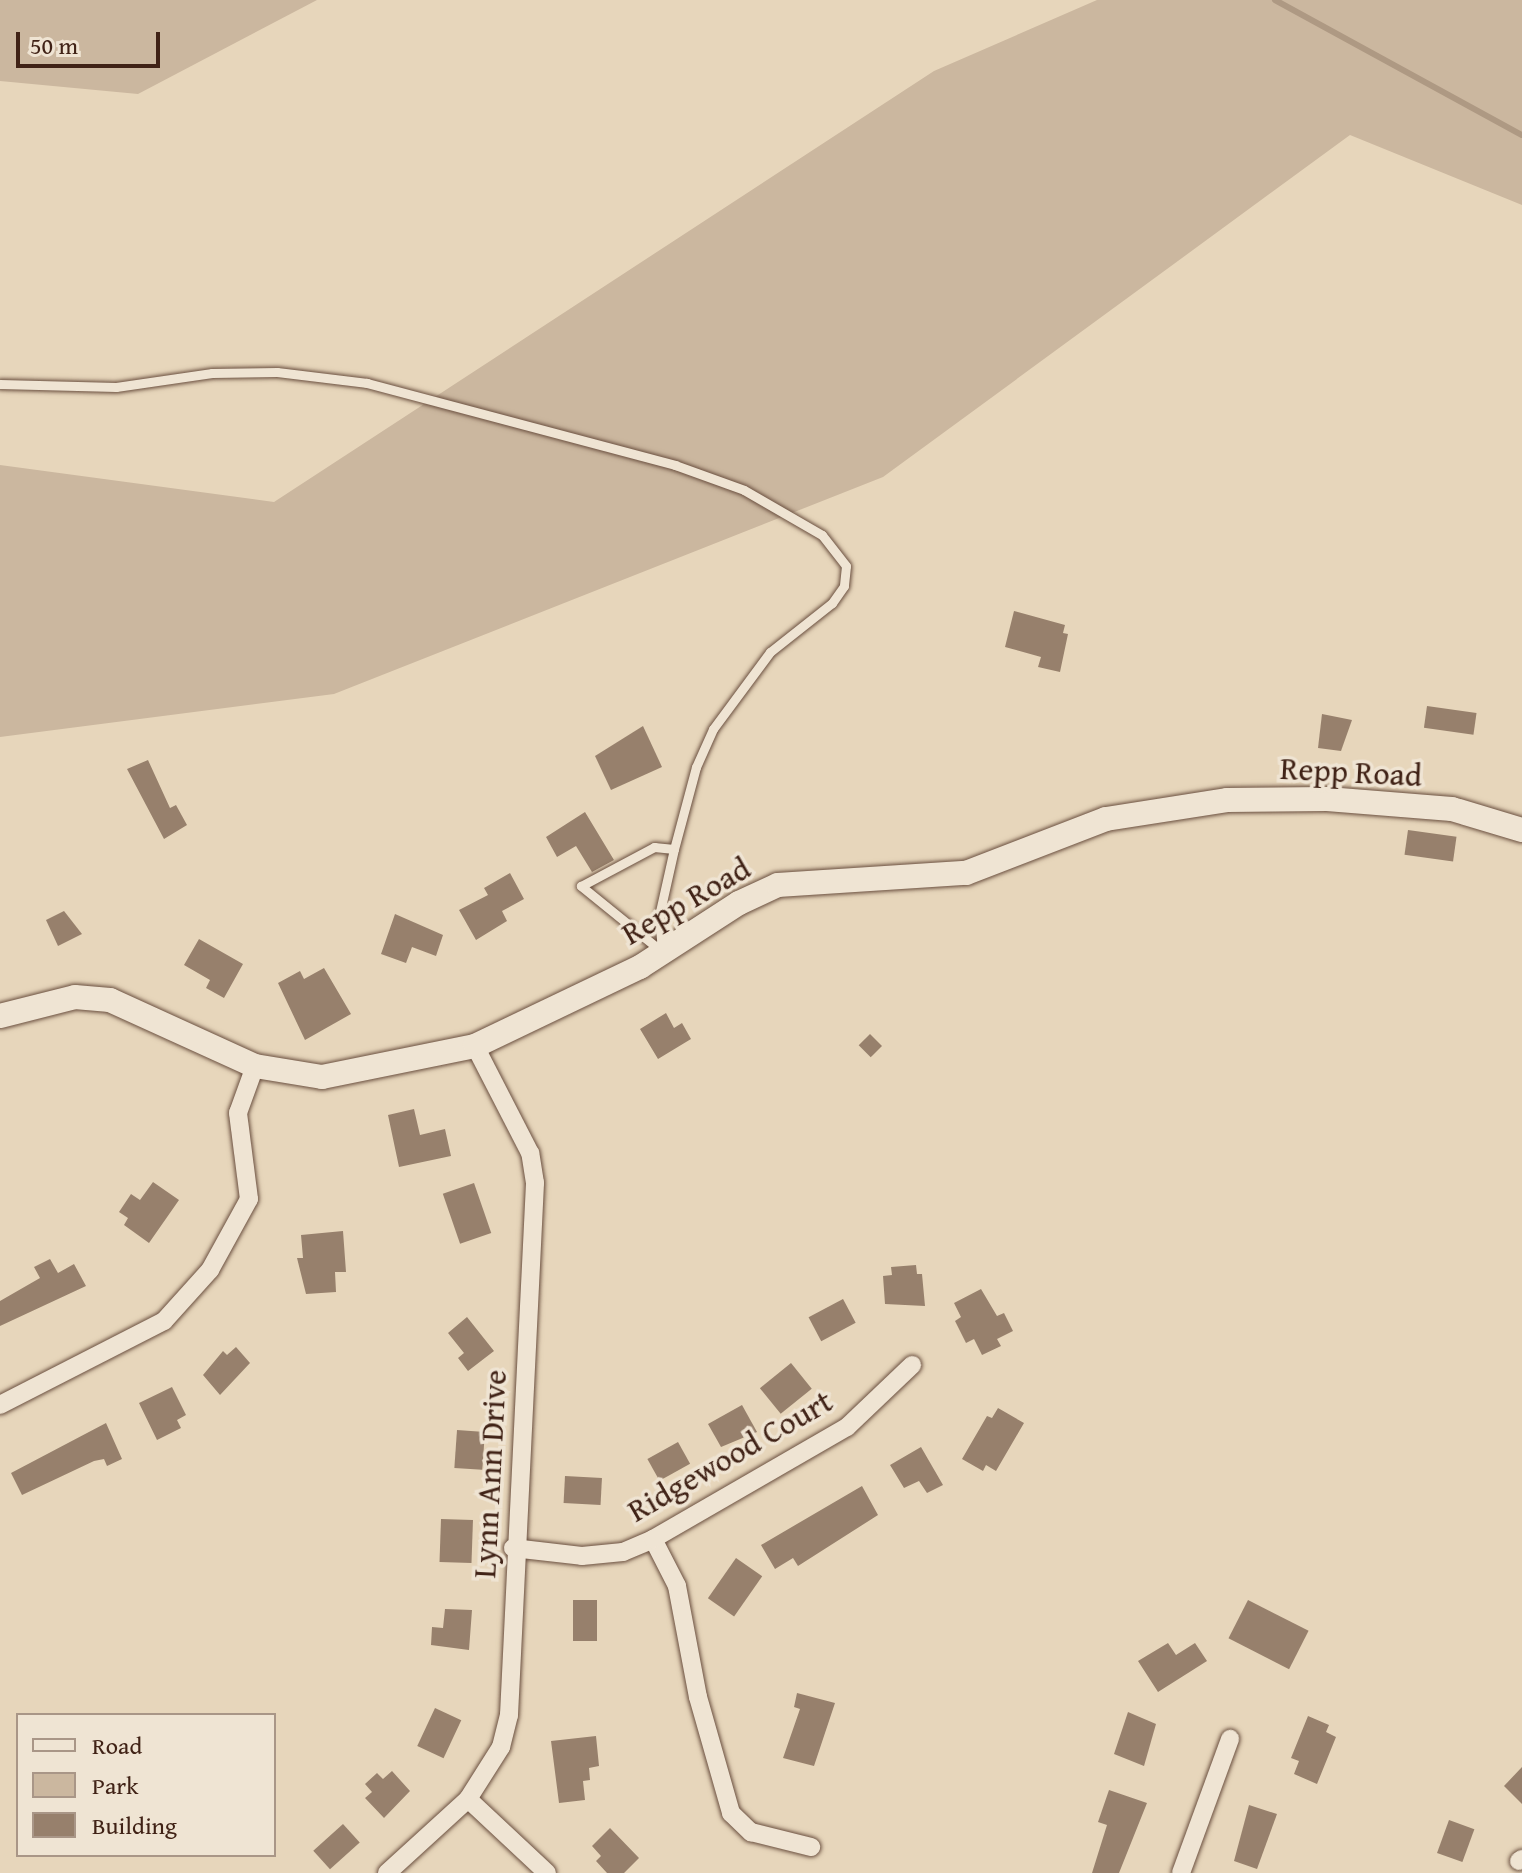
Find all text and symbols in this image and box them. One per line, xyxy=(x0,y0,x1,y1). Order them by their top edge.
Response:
scale bar xyxy=(20,16,164,66)
text: 50 m xyxy=(30,28,78,63)
street label: Repp Road xyxy=(1279,749,1423,795)
street label: Repp Road xyxy=(615,849,757,953)
street label: Lynn Ann Drive xyxy=(465,1369,515,1579)
street label: Ridgewood Court xyxy=(621,1382,839,1530)
legend xyxy=(16,1713,276,1857)
text: Road xyxy=(92,1728,142,1763)
text: Park xyxy=(92,1768,138,1803)
text: Building xyxy=(92,1808,177,1843)

